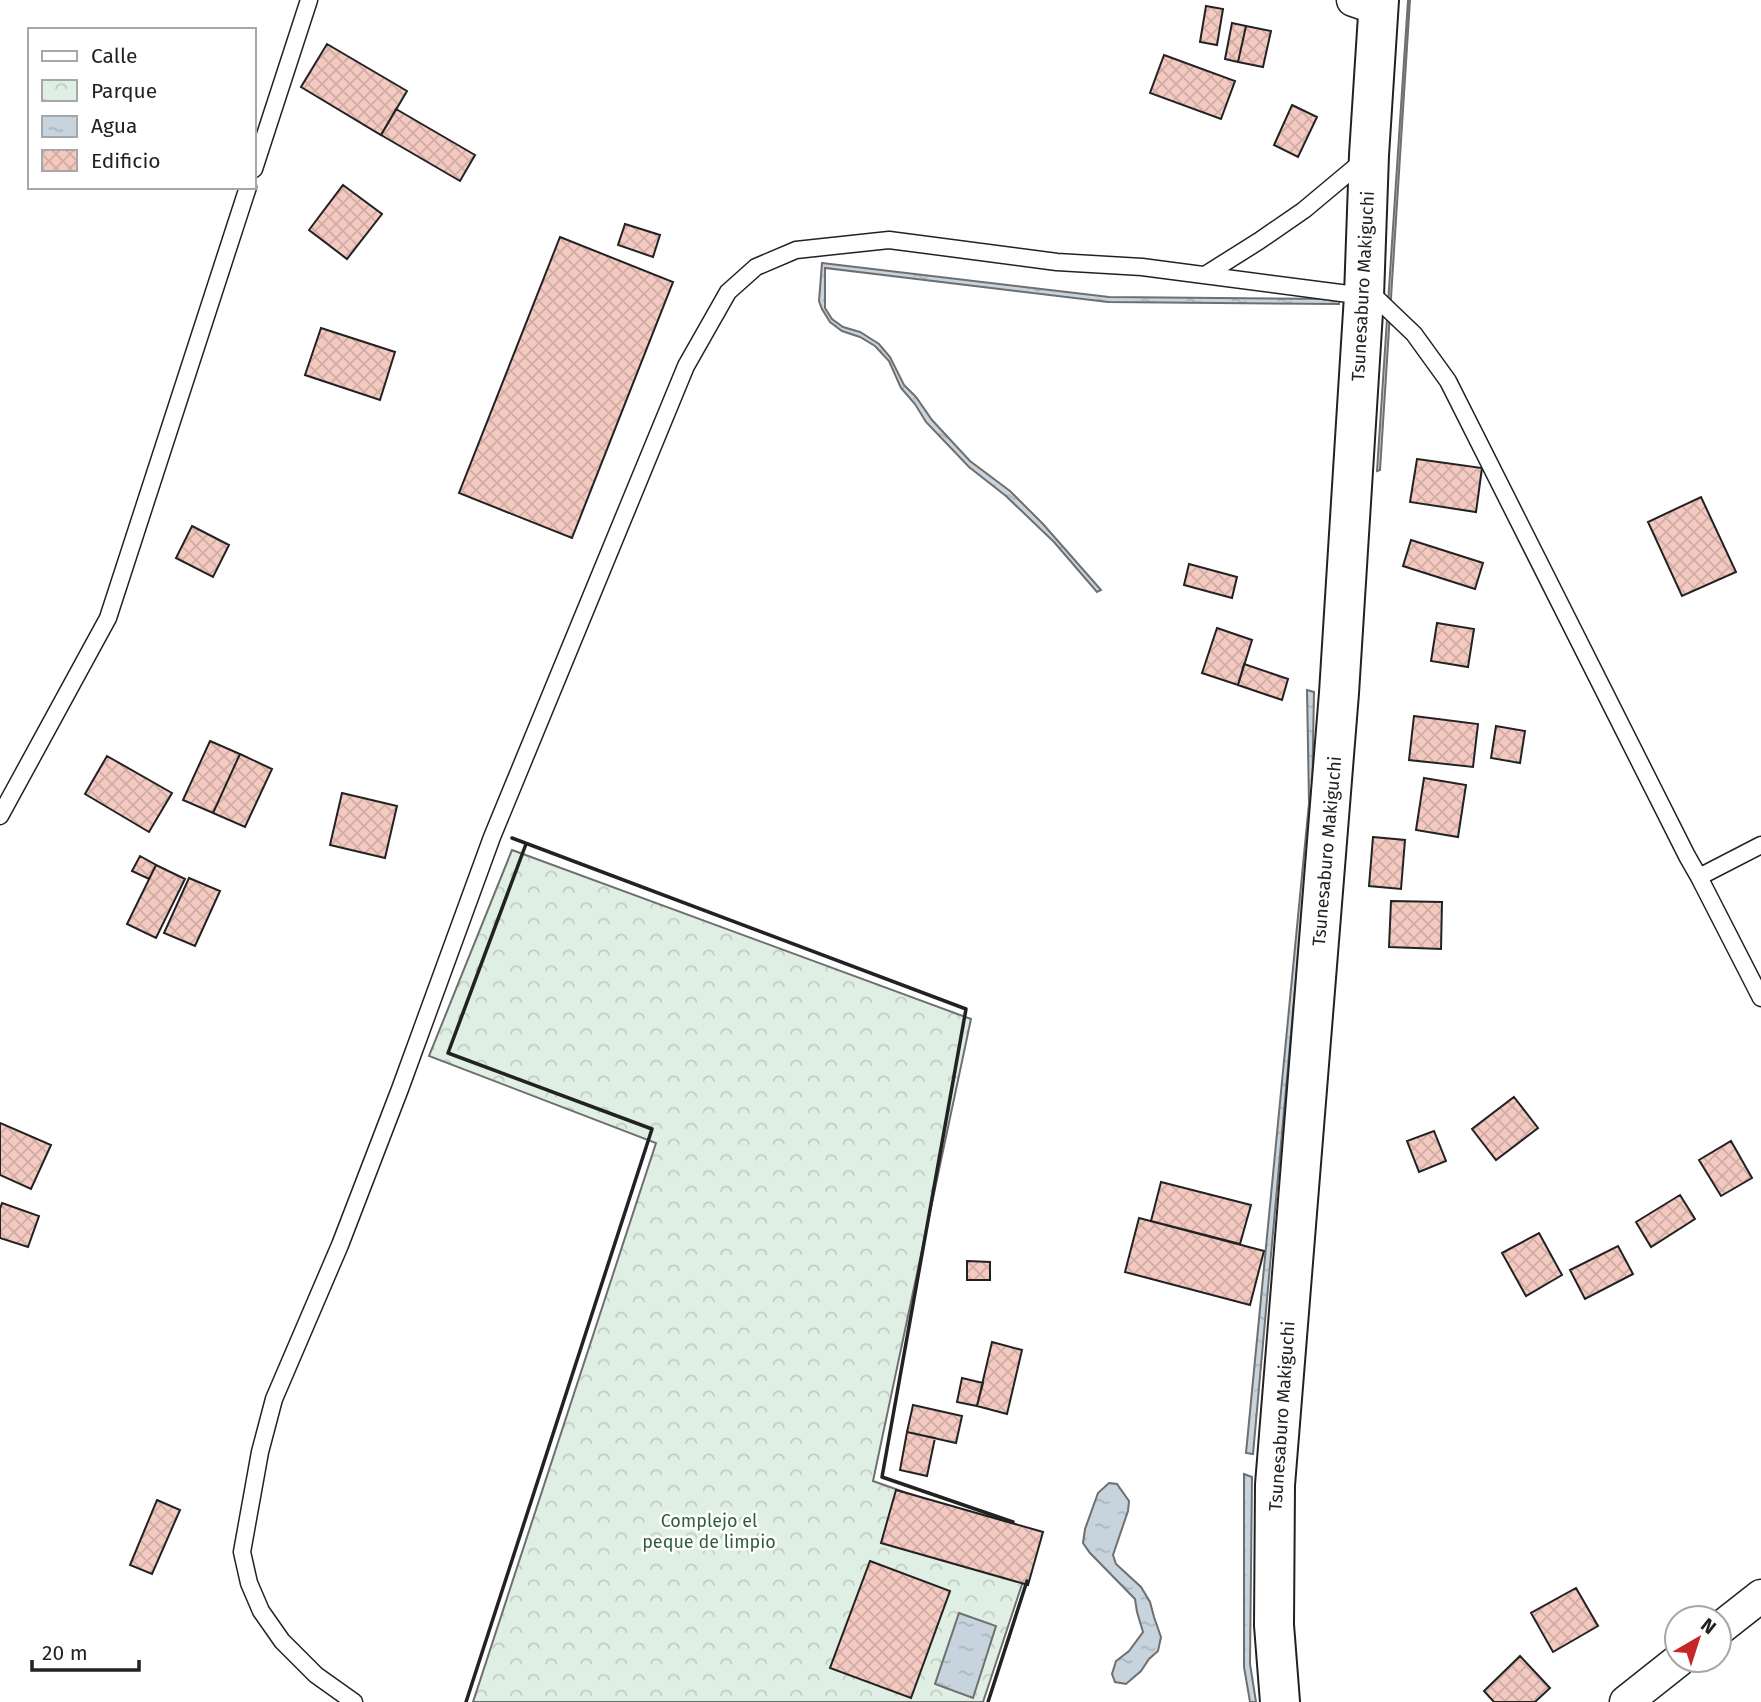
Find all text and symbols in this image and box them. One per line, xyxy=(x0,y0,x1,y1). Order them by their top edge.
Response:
legend xyxy=(28,28,256,189)
text: Calle xyxy=(91,43,137,69)
text: Parque xyxy=(91,78,157,104)
text: Agua xyxy=(91,113,137,139)
text: Edificio xyxy=(91,148,161,174)
street label: Tsunesaburo Makiguchi xyxy=(1347,190,1379,382)
street label: Tsunesaburo Makiguchi xyxy=(1308,755,1346,947)
street label: Tsunesaburo Makiguchi xyxy=(1264,1320,1300,1512)
park label: Complejo el peque de limpio xyxy=(642,1510,776,1553)
north arrow xyxy=(1663,1604,1733,1674)
text: N xyxy=(1696,1613,1721,1639)
scale bar xyxy=(32,1628,138,1672)
text: 20 m xyxy=(42,1640,88,1666)

